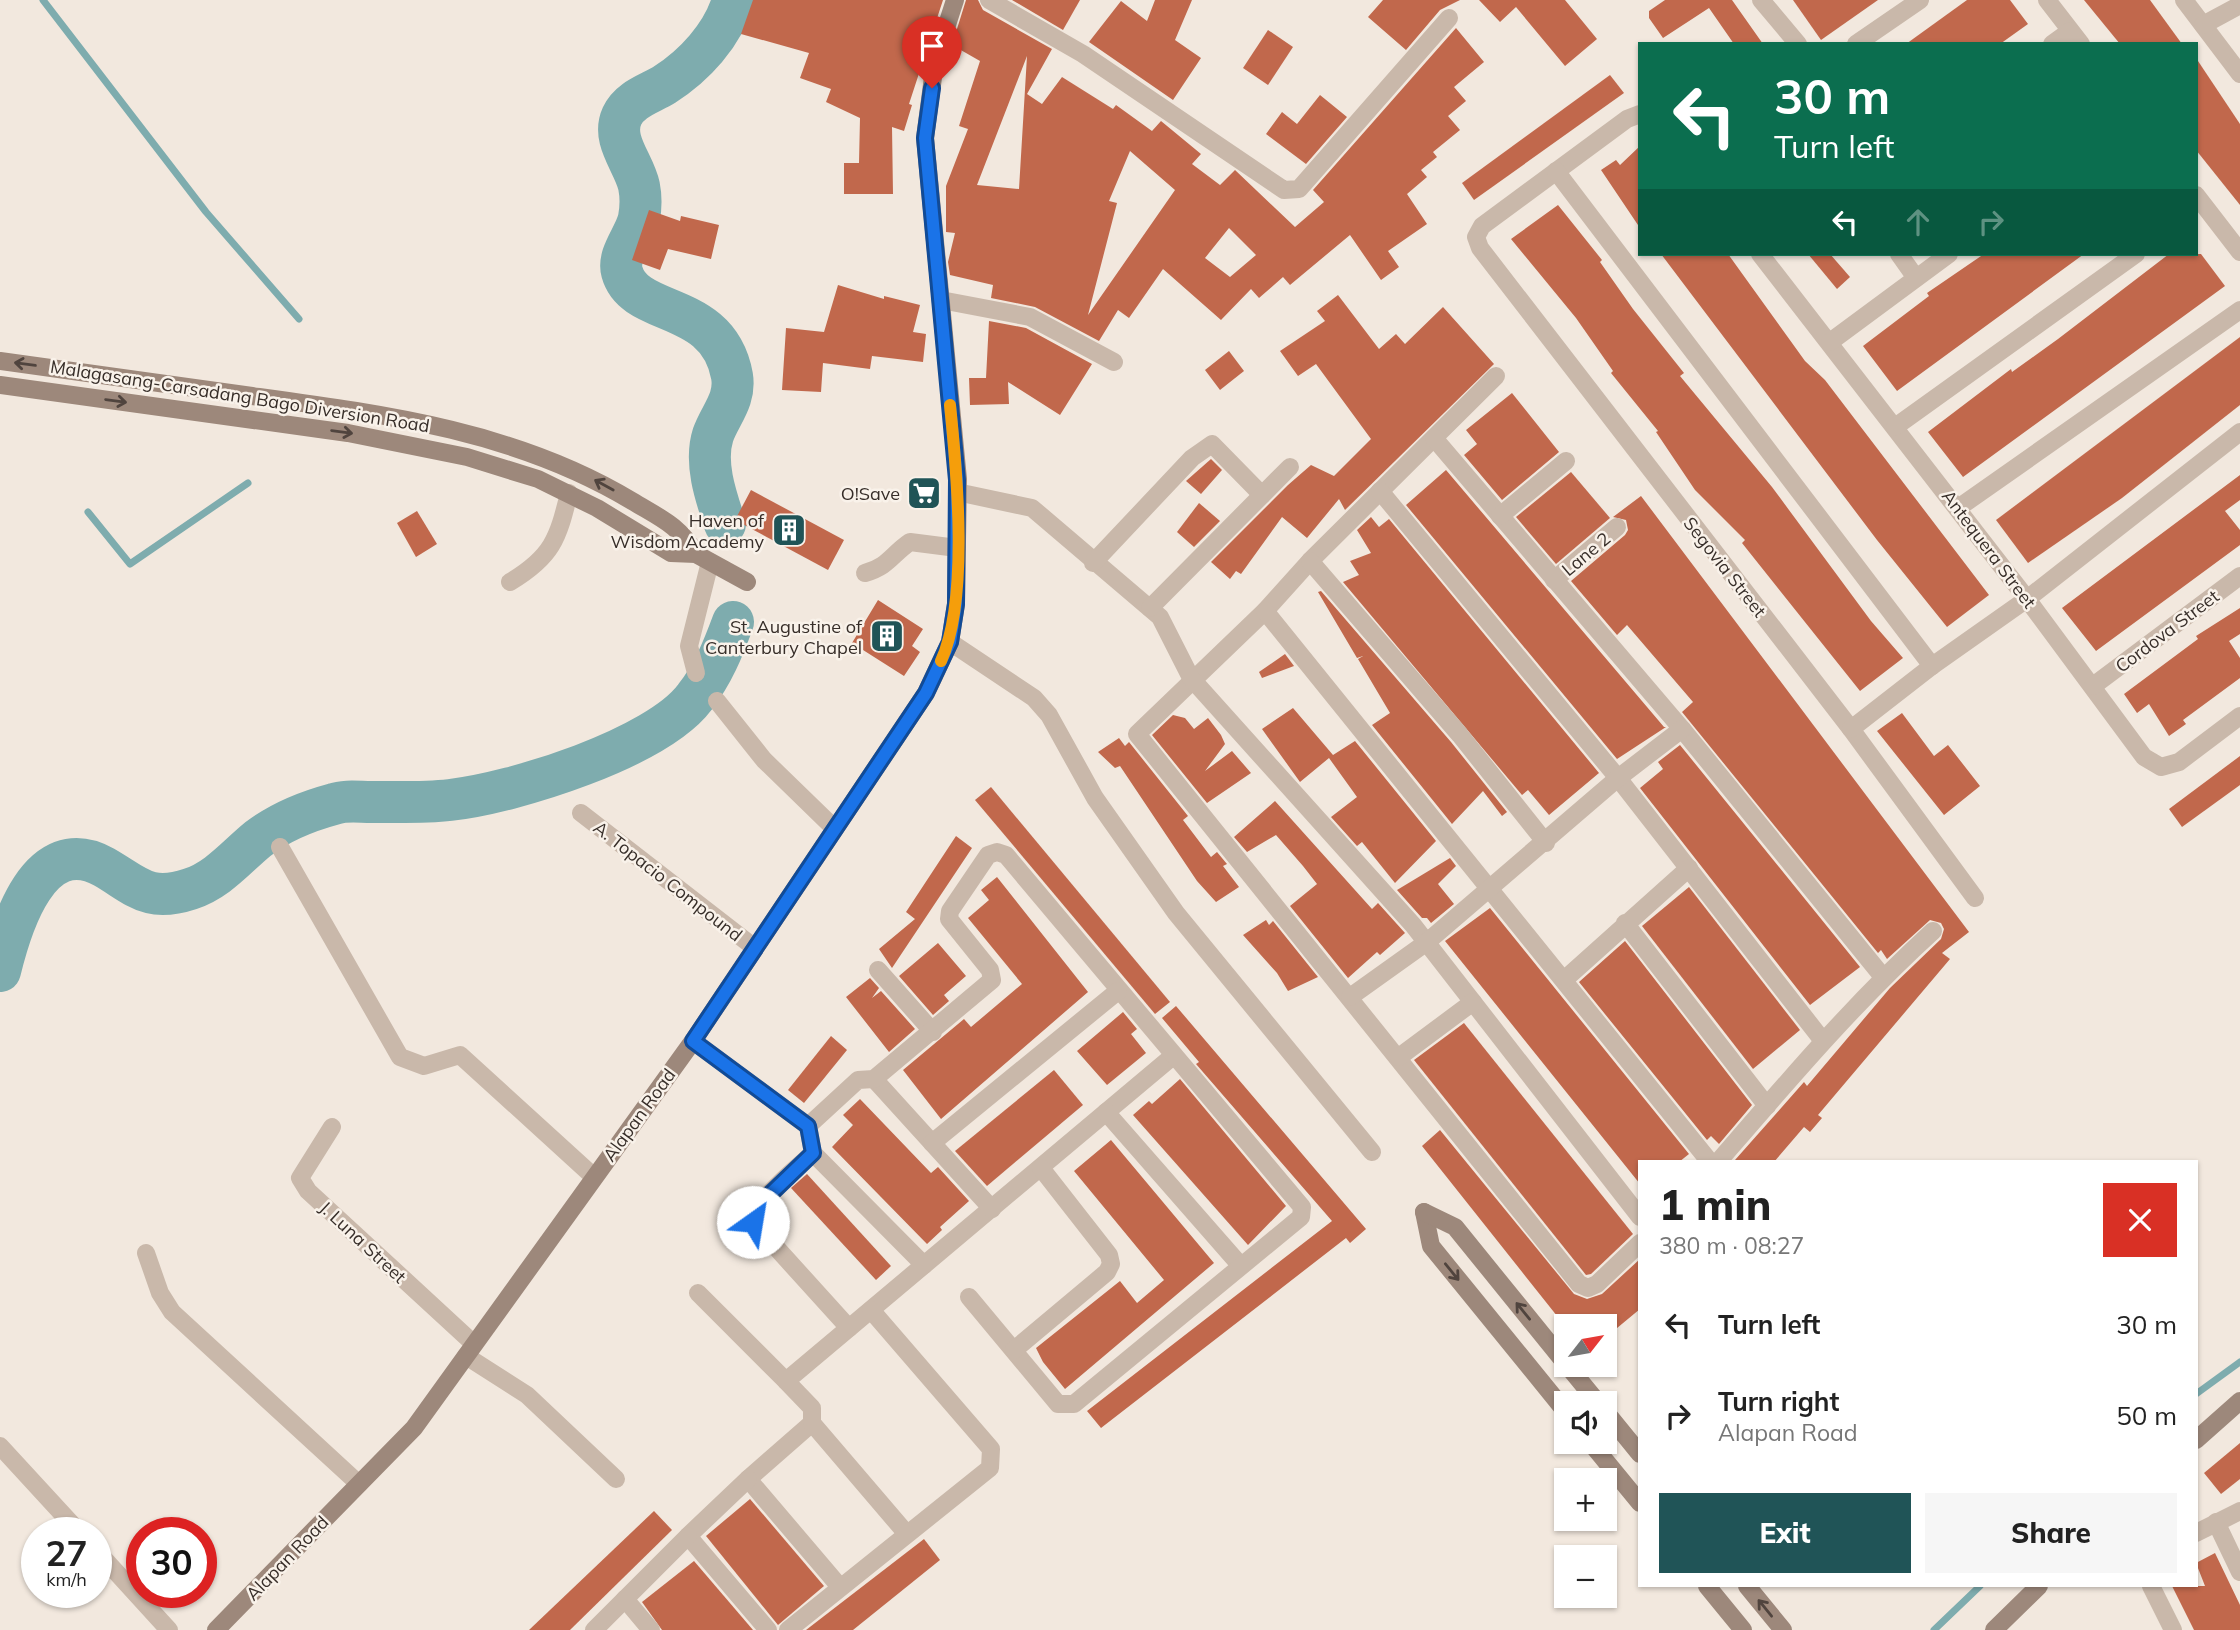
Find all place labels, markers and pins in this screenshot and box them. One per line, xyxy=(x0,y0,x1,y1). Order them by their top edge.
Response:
pin xyxy=(902,16,962,88)
supermarket icon: O!Save xyxy=(905,474,943,512)
place label: O!Save xyxy=(841,482,900,505)
place label: Haven of Wisdom Academy xyxy=(611,509,765,553)
building icon: Haven of Wisdom Academy xyxy=(770,511,808,549)
place label: St. Augustine of Canterbury Chapel xyxy=(705,615,863,659)
building icon: St. Augustine of Canterbury Chapel xyxy=(868,617,906,655)

